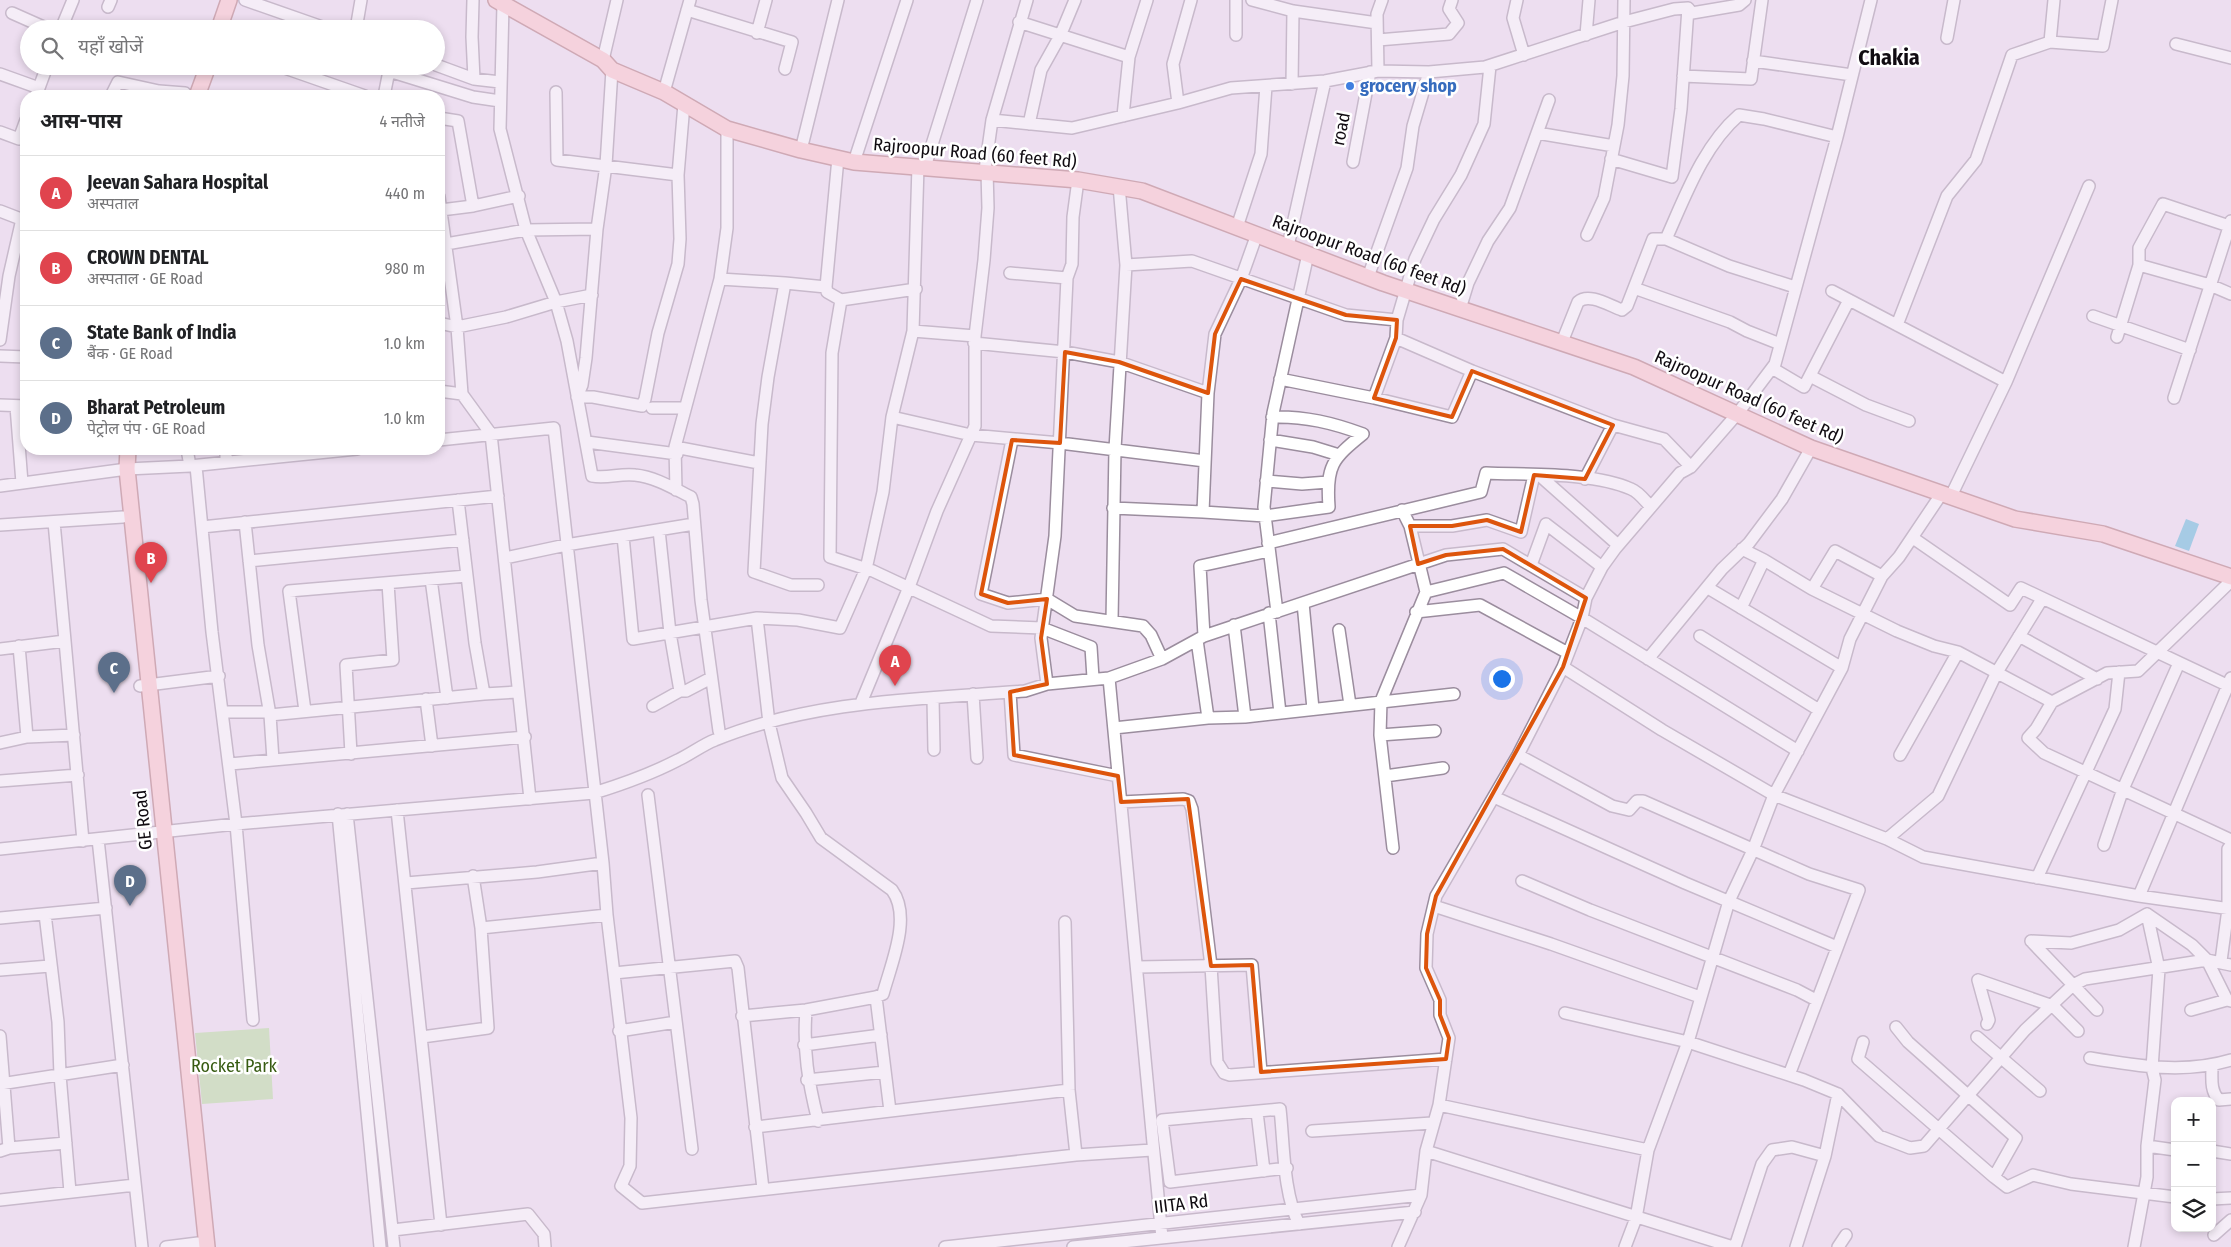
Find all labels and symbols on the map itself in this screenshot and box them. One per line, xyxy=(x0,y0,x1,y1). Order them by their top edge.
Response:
district label: Chakia xyxy=(1858,44,1920,71)
place label: grocery shop xyxy=(1360,75,1457,97)
marker: grocery shop xyxy=(1344,80,1356,92)
street label: road xyxy=(1327,110,1355,148)
street label: Rajroopur Road (60 feet Rd) xyxy=(872,133,1078,173)
street label: Rajroopur Road (60 feet Rd) xyxy=(1269,210,1469,300)
street label: Rajroopur Road (60 feet Rd) xyxy=(1651,345,1847,449)
pin: B xyxy=(135,542,167,583)
pin: A xyxy=(879,645,911,686)
pin: C xyxy=(98,652,130,693)
your location xyxy=(1489,666,1515,692)
street label: GE Road xyxy=(129,789,157,851)
pin: D xyxy=(114,865,146,906)
park label: Rocket Park xyxy=(191,1055,278,1077)
street label: IIITA Rd xyxy=(1153,1190,1209,1218)

